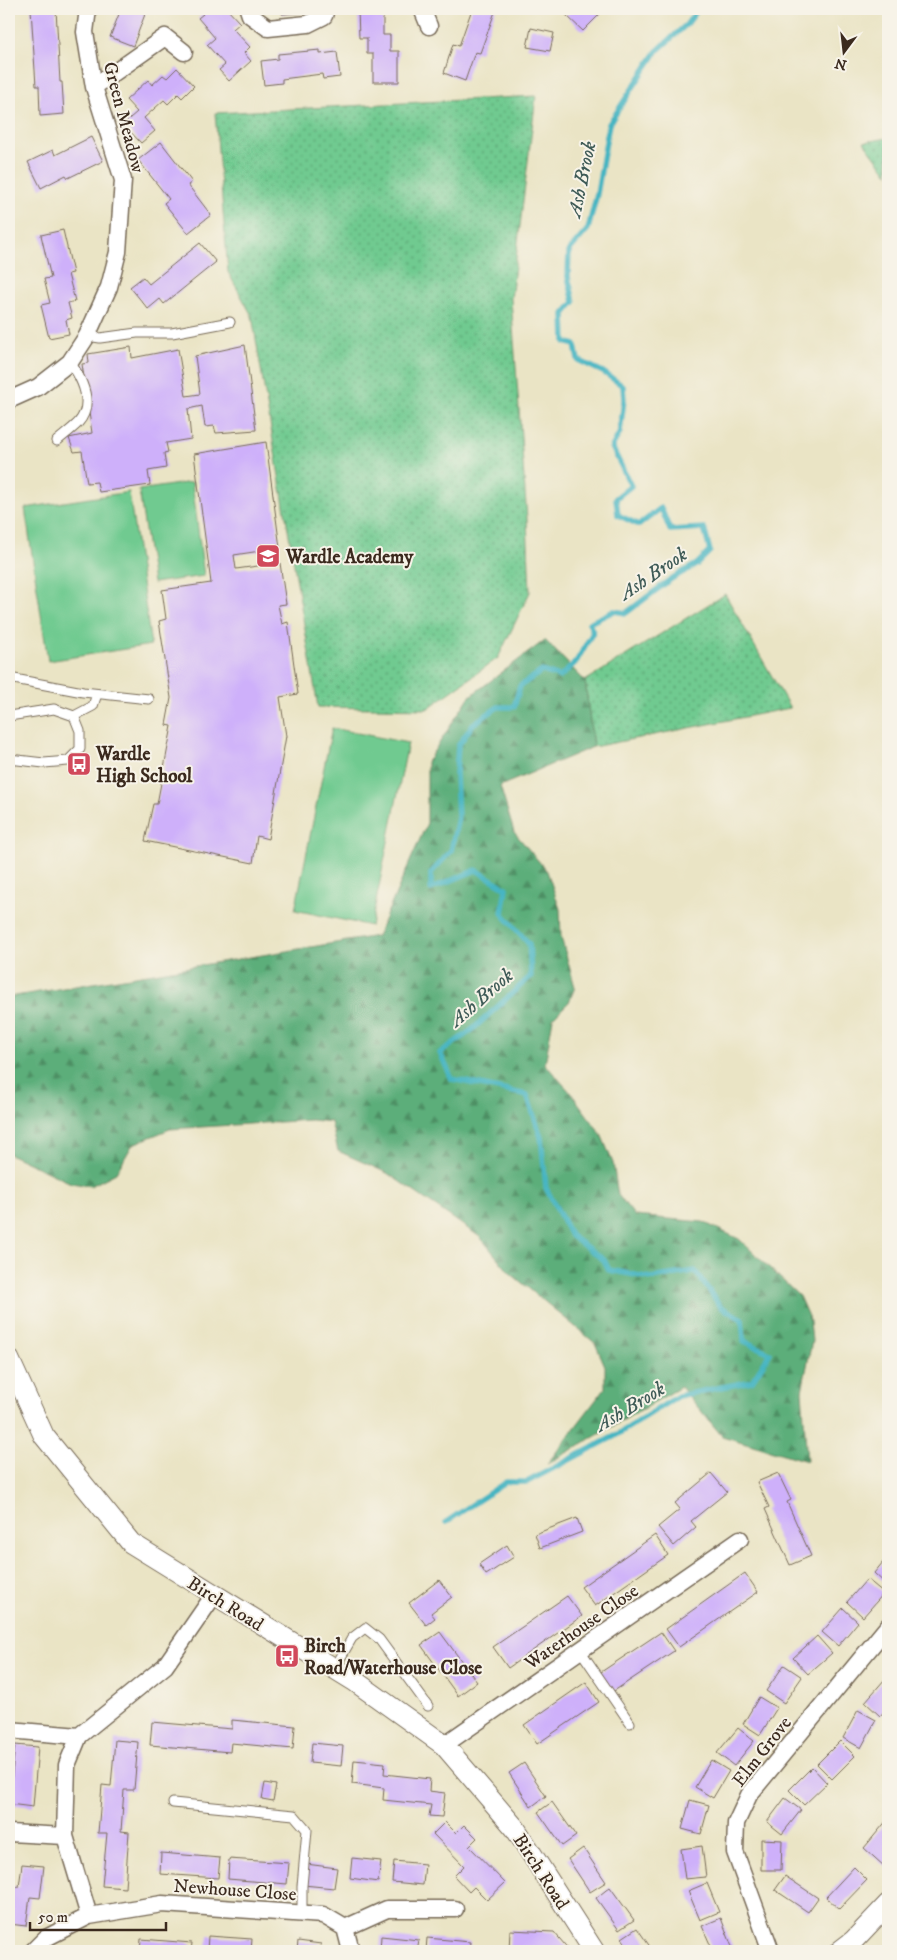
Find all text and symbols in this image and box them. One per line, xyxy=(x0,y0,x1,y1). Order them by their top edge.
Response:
north arrow xyxy=(820,28,870,78)
text: N xyxy=(833,53,849,74)
street label: Green Meadow xyxy=(98,59,149,175)
water label: Ash Brook xyxy=(562,139,603,221)
water label: Ash Brook xyxy=(613,542,693,607)
school or university icon: Wardle Academy xyxy=(255,543,281,569)
place label: Wardle Academy xyxy=(285,546,414,569)
place label: Wardle High School xyxy=(95,743,193,788)
bus stop icon: Wardle High School xyxy=(66,751,92,777)
water label: Ash Brook xyxy=(443,963,520,1034)
water label: Ash Brook xyxy=(590,1377,671,1439)
street label: Birch Road xyxy=(183,1572,268,1637)
street label: Waterhouse Close xyxy=(520,1579,643,1676)
place label: Birch Road/Waterhouse Close xyxy=(304,1635,482,1680)
bus stop icon: Birch Road/Waterhouse Close xyxy=(274,1643,300,1669)
street label: Elm Grove xyxy=(727,1712,797,1792)
street label: Birch Road xyxy=(508,1830,574,1914)
street label: Newhouse Close xyxy=(173,1875,297,1906)
scale bar xyxy=(30,1900,166,1932)
text: 50 m xyxy=(38,1908,68,1927)

